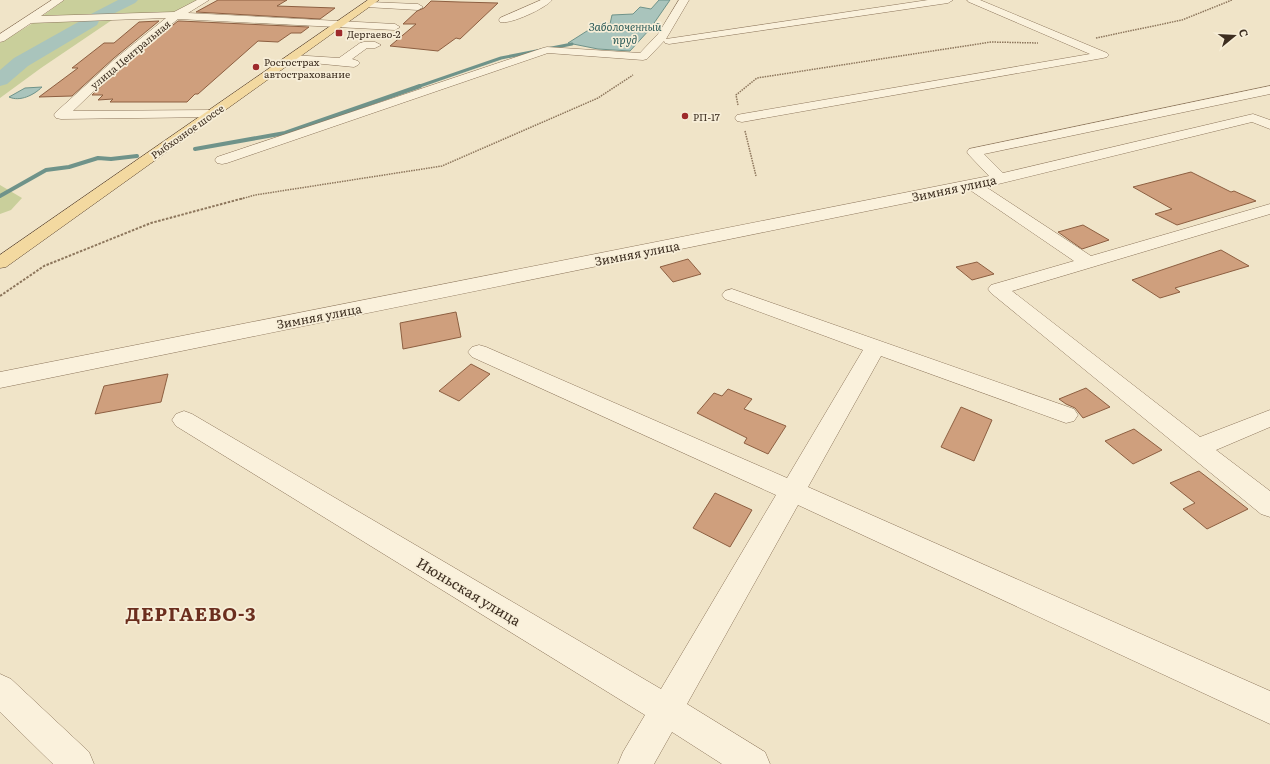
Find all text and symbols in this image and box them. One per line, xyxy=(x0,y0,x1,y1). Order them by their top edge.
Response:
street label: улица Центральная xyxy=(87,16,173,92)
north arrow xyxy=(1214,16,1254,56)
water label: Заболоченный пруд xyxy=(588,18,662,47)
place label: Дергаево-2 xyxy=(347,26,401,41)
text: С xyxy=(1236,26,1253,39)
marker: Дергаево-2 xyxy=(334,28,344,38)
place label: Росгострах автострахование xyxy=(264,54,350,81)
marker: Росгострах автострахование xyxy=(251,62,261,72)
street label: Рыбхозное шоссе xyxy=(147,100,227,162)
place label: РП-17 xyxy=(693,109,720,124)
marker: РП-17 xyxy=(680,111,690,121)
street label: Зимняя улица xyxy=(910,170,999,206)
street label: Зимняя улица xyxy=(593,236,682,270)
street label: Зимняя улица xyxy=(275,299,364,333)
street label: Июньская улица xyxy=(413,552,525,630)
district label: ДЕРГАЕВО-3 xyxy=(126,599,257,627)

